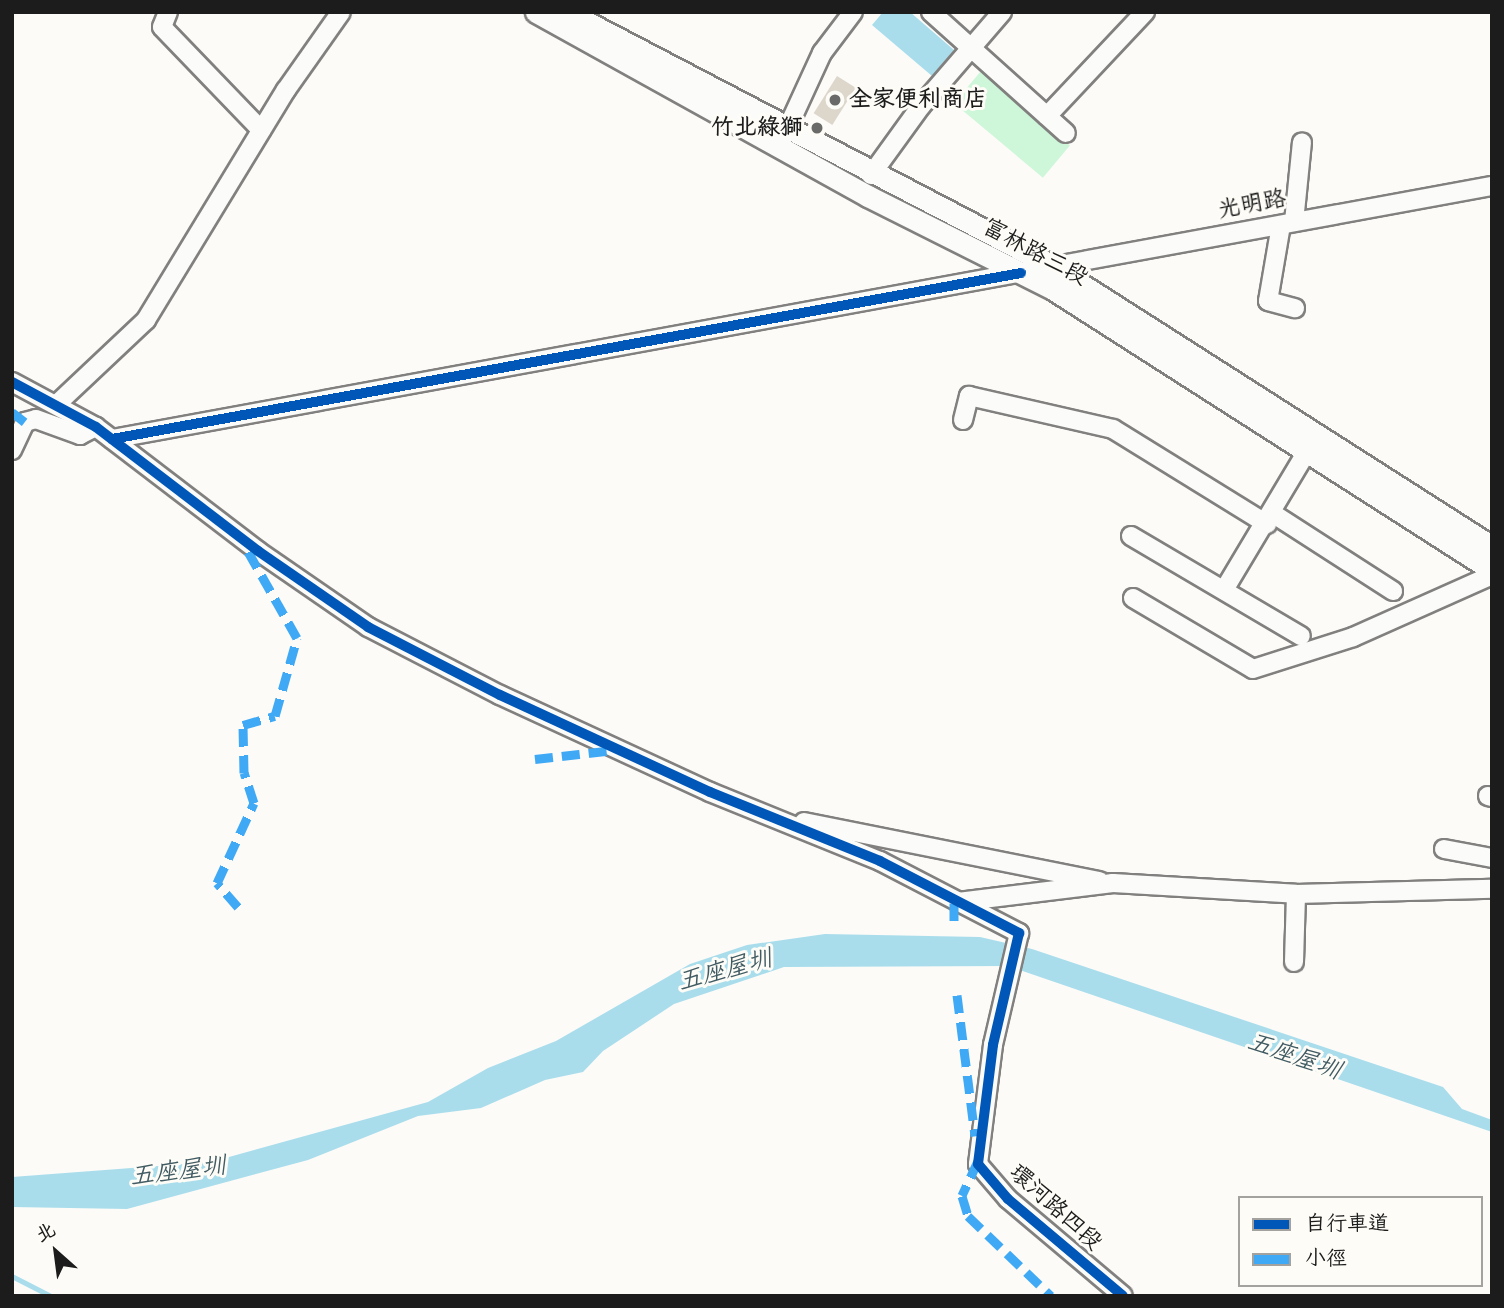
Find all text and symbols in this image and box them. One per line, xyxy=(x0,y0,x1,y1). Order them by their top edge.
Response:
place label: 全家便利商店 xyxy=(849,86,987,114)
marker: 全家便利商店 xyxy=(827,92,843,108)
place label: 竹北綠獅 xyxy=(711,114,803,142)
marker: 竹北綠獅 xyxy=(809,120,825,136)
street label: 光明路 xyxy=(1216,185,1288,225)
street label: 富林路三段 xyxy=(978,214,1092,292)
water label: 五座屋圳 xyxy=(675,945,775,997)
water label: 五座屋圳 xyxy=(1244,1028,1344,1086)
water label: 五座屋圳 xyxy=(129,1152,227,1192)
street label: 環河路四段 xyxy=(1003,1159,1107,1257)
legend xyxy=(1238,1196,1483,1287)
text: 自行車道 xyxy=(1305,1208,1389,1241)
text: 北 xyxy=(31,1216,62,1251)
north arrow xyxy=(21,1217,91,1287)
text: 小徑 xyxy=(1305,1243,1347,1276)

